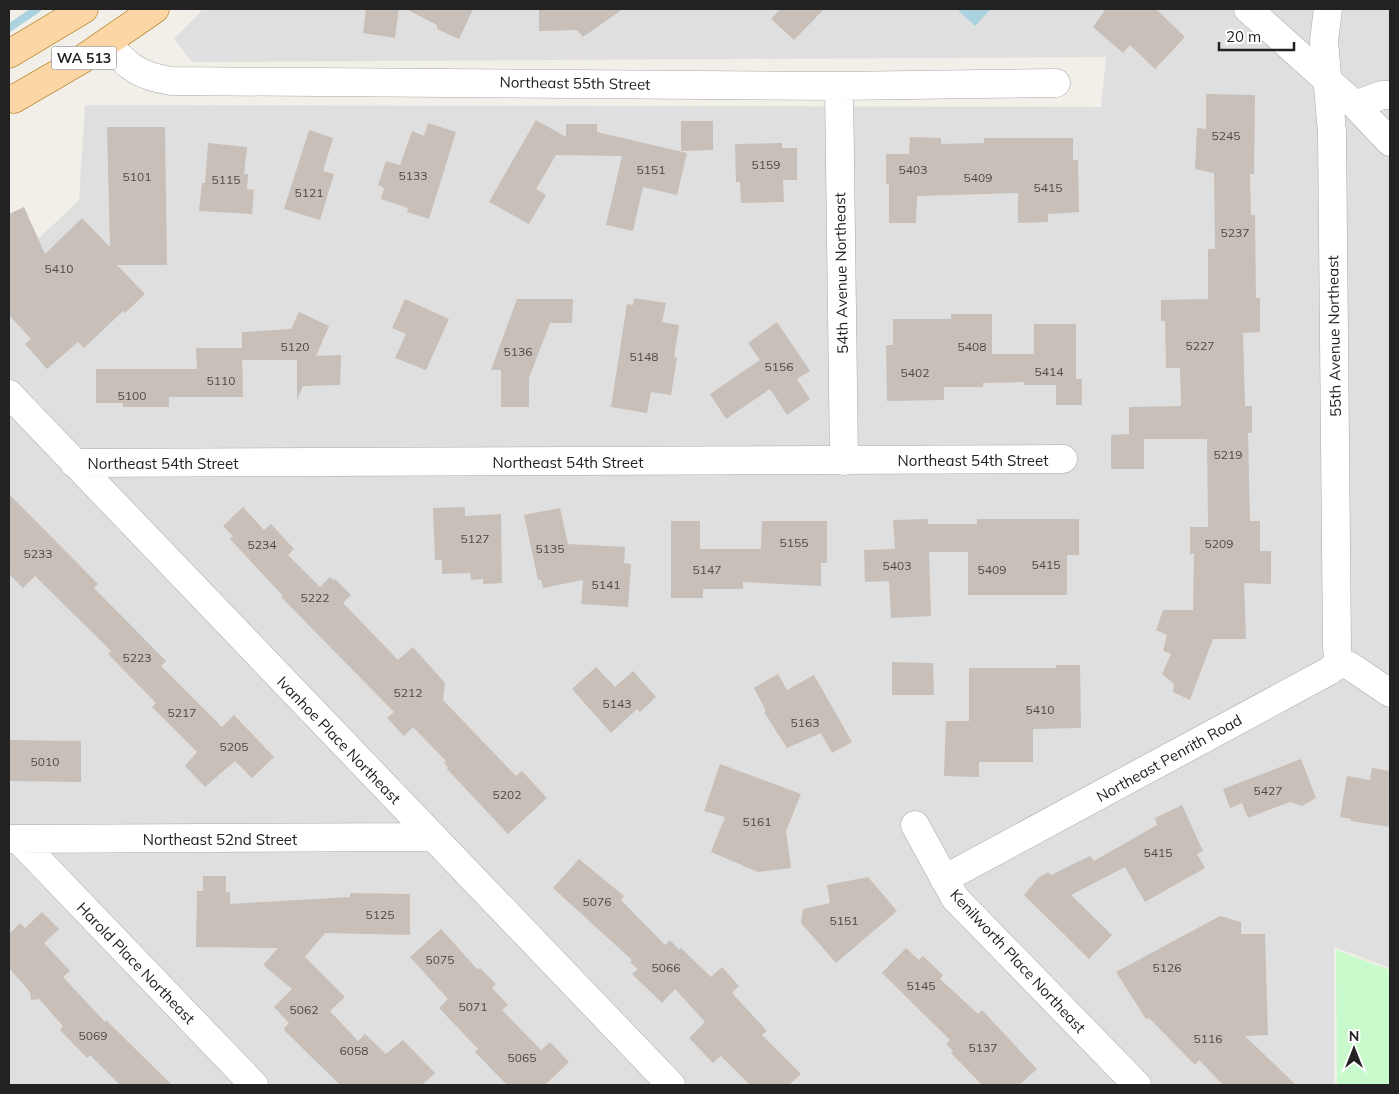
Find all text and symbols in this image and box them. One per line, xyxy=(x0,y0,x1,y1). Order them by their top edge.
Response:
scale bar xyxy=(1219,20,1294,52)
text: 20 m xyxy=(1226,27,1261,46)
road number: WA 513 xyxy=(52,46,116,70)
street label: Northeast 55th Street xyxy=(499,72,651,94)
house number: 5245 xyxy=(1212,128,1240,143)
house number: 5159 xyxy=(752,157,780,172)
house number: 5151 xyxy=(637,162,665,177)
house number: 5403 xyxy=(899,162,927,177)
house number: 5133 xyxy=(399,168,427,183)
house number: 5101 xyxy=(123,169,151,184)
house number: 5409 xyxy=(964,170,992,185)
house number: 5115 xyxy=(212,172,240,187)
house number: 5415 xyxy=(1034,180,1062,195)
house number: 5121 xyxy=(295,185,323,200)
street label: 54th Avenue Northeast xyxy=(830,192,852,354)
house number: 5237 xyxy=(1221,225,1249,240)
street label: 55th Avenue Northeast xyxy=(1323,255,1345,417)
house number: 5410 xyxy=(45,261,73,276)
house number: 5227 xyxy=(1186,338,1214,353)
house number: 5120 xyxy=(281,339,309,354)
house number: 5408 xyxy=(958,339,986,354)
house number: 5136 xyxy=(504,344,532,359)
house number: 5148 xyxy=(630,349,658,364)
house number: 5156 xyxy=(765,359,793,374)
house number: 5414 xyxy=(1035,364,1063,379)
house number: 5402 xyxy=(901,365,929,380)
house number: 5110 xyxy=(207,373,235,388)
house number: 5100 xyxy=(118,388,146,403)
house number: 5219 xyxy=(1214,447,1242,462)
street label: Northeast 54th Street xyxy=(898,451,1048,470)
street label: Northeast 54th Street xyxy=(493,453,643,472)
street label: Northeast 54th Street xyxy=(88,454,238,473)
house number: 5127 xyxy=(461,531,489,546)
house number: 5155 xyxy=(780,535,808,550)
house number: 5209 xyxy=(1205,536,1233,551)
house number: 5234 xyxy=(248,537,276,552)
house number: 5135 xyxy=(536,541,564,556)
house number: 5233 xyxy=(24,546,52,561)
house number: 5415 xyxy=(1032,557,1060,572)
house number: 5403 xyxy=(883,558,911,573)
house number: 5147 xyxy=(693,562,721,577)
house number: 5409 xyxy=(978,562,1006,577)
house number: 5141 xyxy=(592,577,620,592)
house number: 5222 xyxy=(301,590,329,605)
house number: 5223 xyxy=(123,650,151,665)
street label: Ivanhoe Place Northeast xyxy=(273,672,405,808)
house number: 5212 xyxy=(394,685,422,700)
house number: 5143 xyxy=(603,696,631,711)
house number: 5410 xyxy=(1026,702,1054,717)
house number: 5217 xyxy=(168,705,196,720)
street label: Northeast Penrith Road xyxy=(1093,710,1245,806)
house number: 5163 xyxy=(791,715,819,730)
house number: 5205 xyxy=(220,739,248,754)
house number: 5010 xyxy=(31,754,59,769)
house number: 5427 xyxy=(1254,783,1282,798)
house number: 5202 xyxy=(493,787,521,802)
house number: 5161 xyxy=(743,814,771,829)
street label: Northeast 52nd Street xyxy=(143,830,297,849)
house number: 5415 xyxy=(1144,845,1172,860)
street label: Kenilworth Place Northeast xyxy=(946,885,1090,1037)
house number: 5076 xyxy=(583,894,611,909)
street label: Harold Place Northeast xyxy=(73,898,199,1028)
house number: 5125 xyxy=(366,907,394,922)
house number: 5151 xyxy=(830,913,858,928)
house number: 5075 xyxy=(426,952,454,967)
house number: 5066 xyxy=(652,960,680,975)
house number: 5126 xyxy=(1153,960,1181,975)
house number: 5145 xyxy=(907,978,935,993)
house number: 5071 xyxy=(459,999,487,1014)
house number: 5062 xyxy=(290,1002,318,1017)
north arrow xyxy=(1329,1024,1379,1074)
text: N xyxy=(1349,1027,1359,1045)
house number: 5069 xyxy=(79,1028,107,1043)
house number: 5116 xyxy=(1194,1031,1222,1046)
house number: 5137 xyxy=(969,1040,997,1055)
house number: 6058 xyxy=(340,1043,368,1058)
house number: 5065 xyxy=(508,1050,536,1065)

